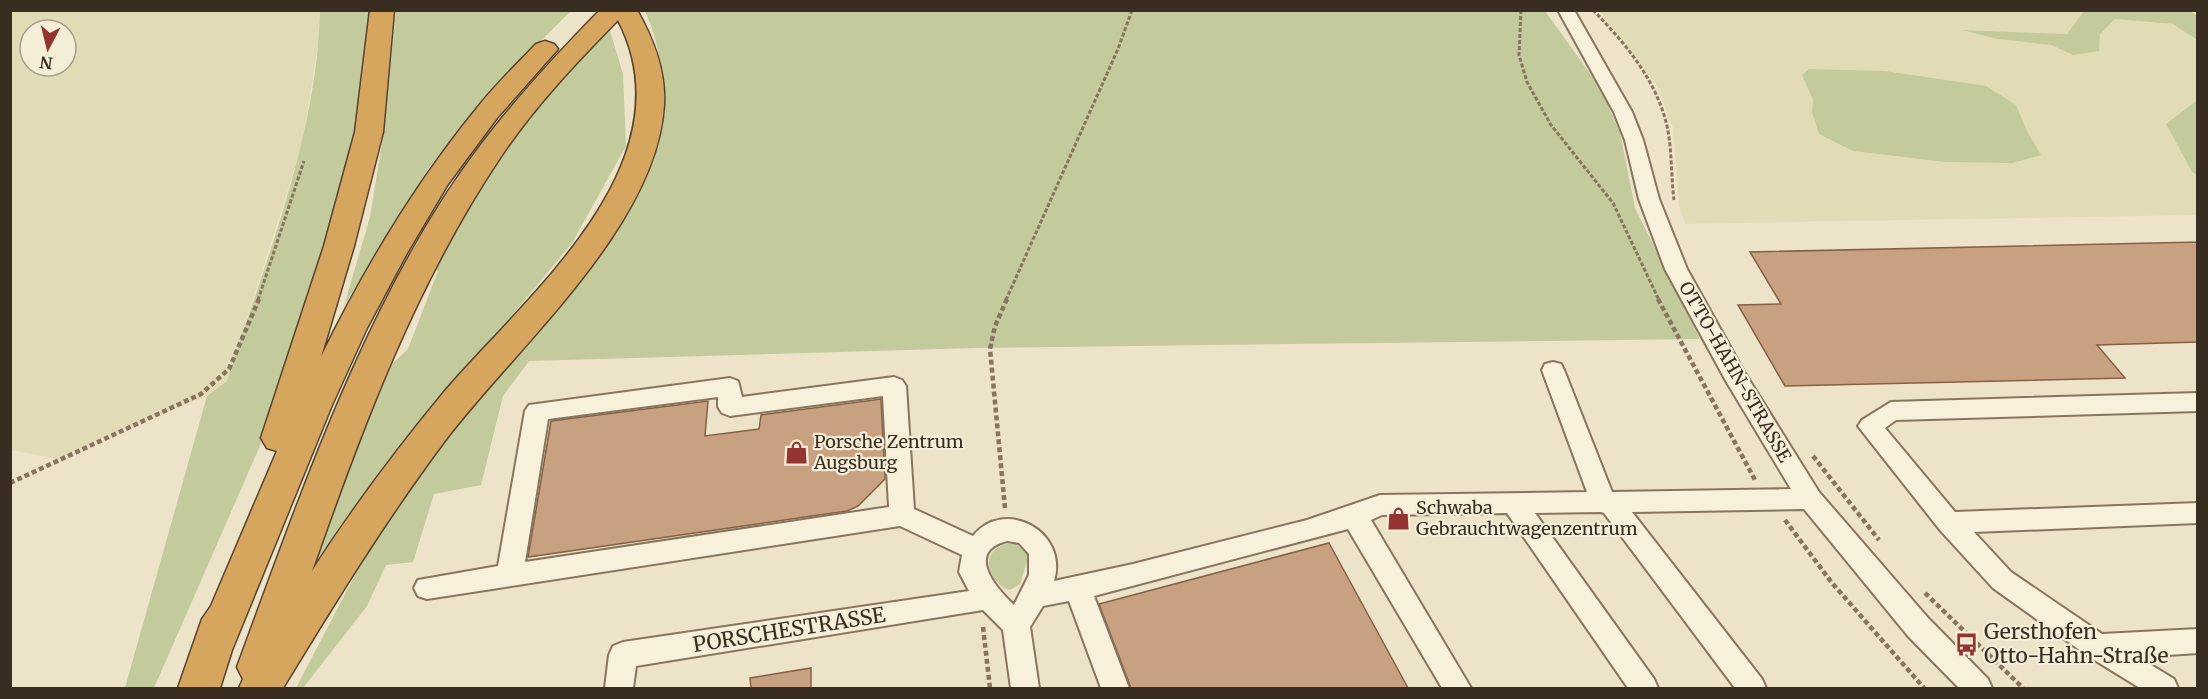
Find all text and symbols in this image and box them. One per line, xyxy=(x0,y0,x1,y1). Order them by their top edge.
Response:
north arrow xyxy=(18,18,78,78)
text: N xyxy=(38,52,54,74)
street label: OTTO-HAHN-STRASSE xyxy=(1674,277,1797,467)
place label: Porsche Zentrum Augsburg xyxy=(813,430,964,474)
shop icon: Porsche Zentrum Augsburg xyxy=(783,439,809,465)
place label: Schwaba Gebrauchtwagenzentrum xyxy=(1416,496,1638,540)
shop icon: Schwaba Gebrauchtwagenzentrum xyxy=(1385,505,1411,531)
street label: PORSCHESTRASSE xyxy=(691,601,888,658)
place label: Gersthofen Otto-Hahn-Straße xyxy=(1984,618,2168,669)
bus stop icon: Gersthofen Otto-Hahn-Straße xyxy=(1953,631,1979,657)

